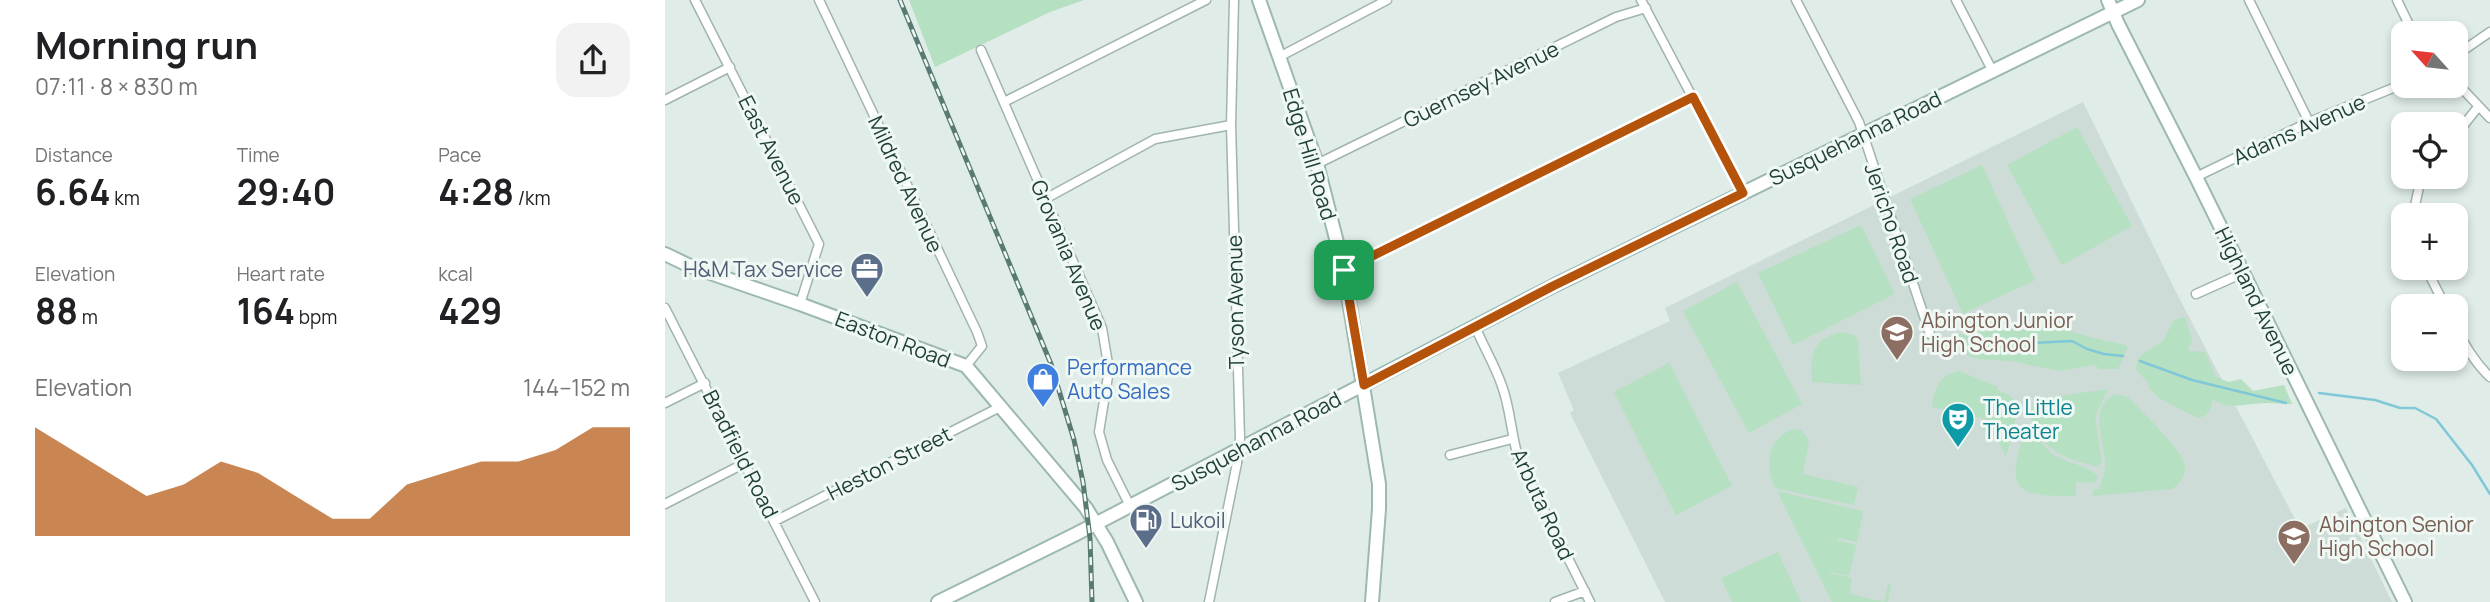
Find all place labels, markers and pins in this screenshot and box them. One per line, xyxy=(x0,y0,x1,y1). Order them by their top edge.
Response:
pin xyxy=(1314,240,1374,300)
office icon: H&M Tax Service xyxy=(848,250,886,299)
place label: H&M Tax Service xyxy=(683,255,843,283)
place label: Abington Junior High School xyxy=(1921,306,2074,358)
school or university icon: Abington Junior High School xyxy=(1878,313,1916,362)
place label: Performance Auto Sales xyxy=(1067,353,1192,405)
shop icon: Performance Auto Sales xyxy=(1024,360,1062,409)
place label: The Little Theater xyxy=(1983,393,2073,445)
theatre icon: The Little Theater xyxy=(1939,400,1977,449)
fuel station icon: Lukoil xyxy=(1127,501,1165,550)
place label: Lukoil xyxy=(1170,506,1226,534)
place label: Abington Senior High School xyxy=(2319,510,2474,562)
school or university icon: Abington Senior High School xyxy=(2275,517,2313,566)

